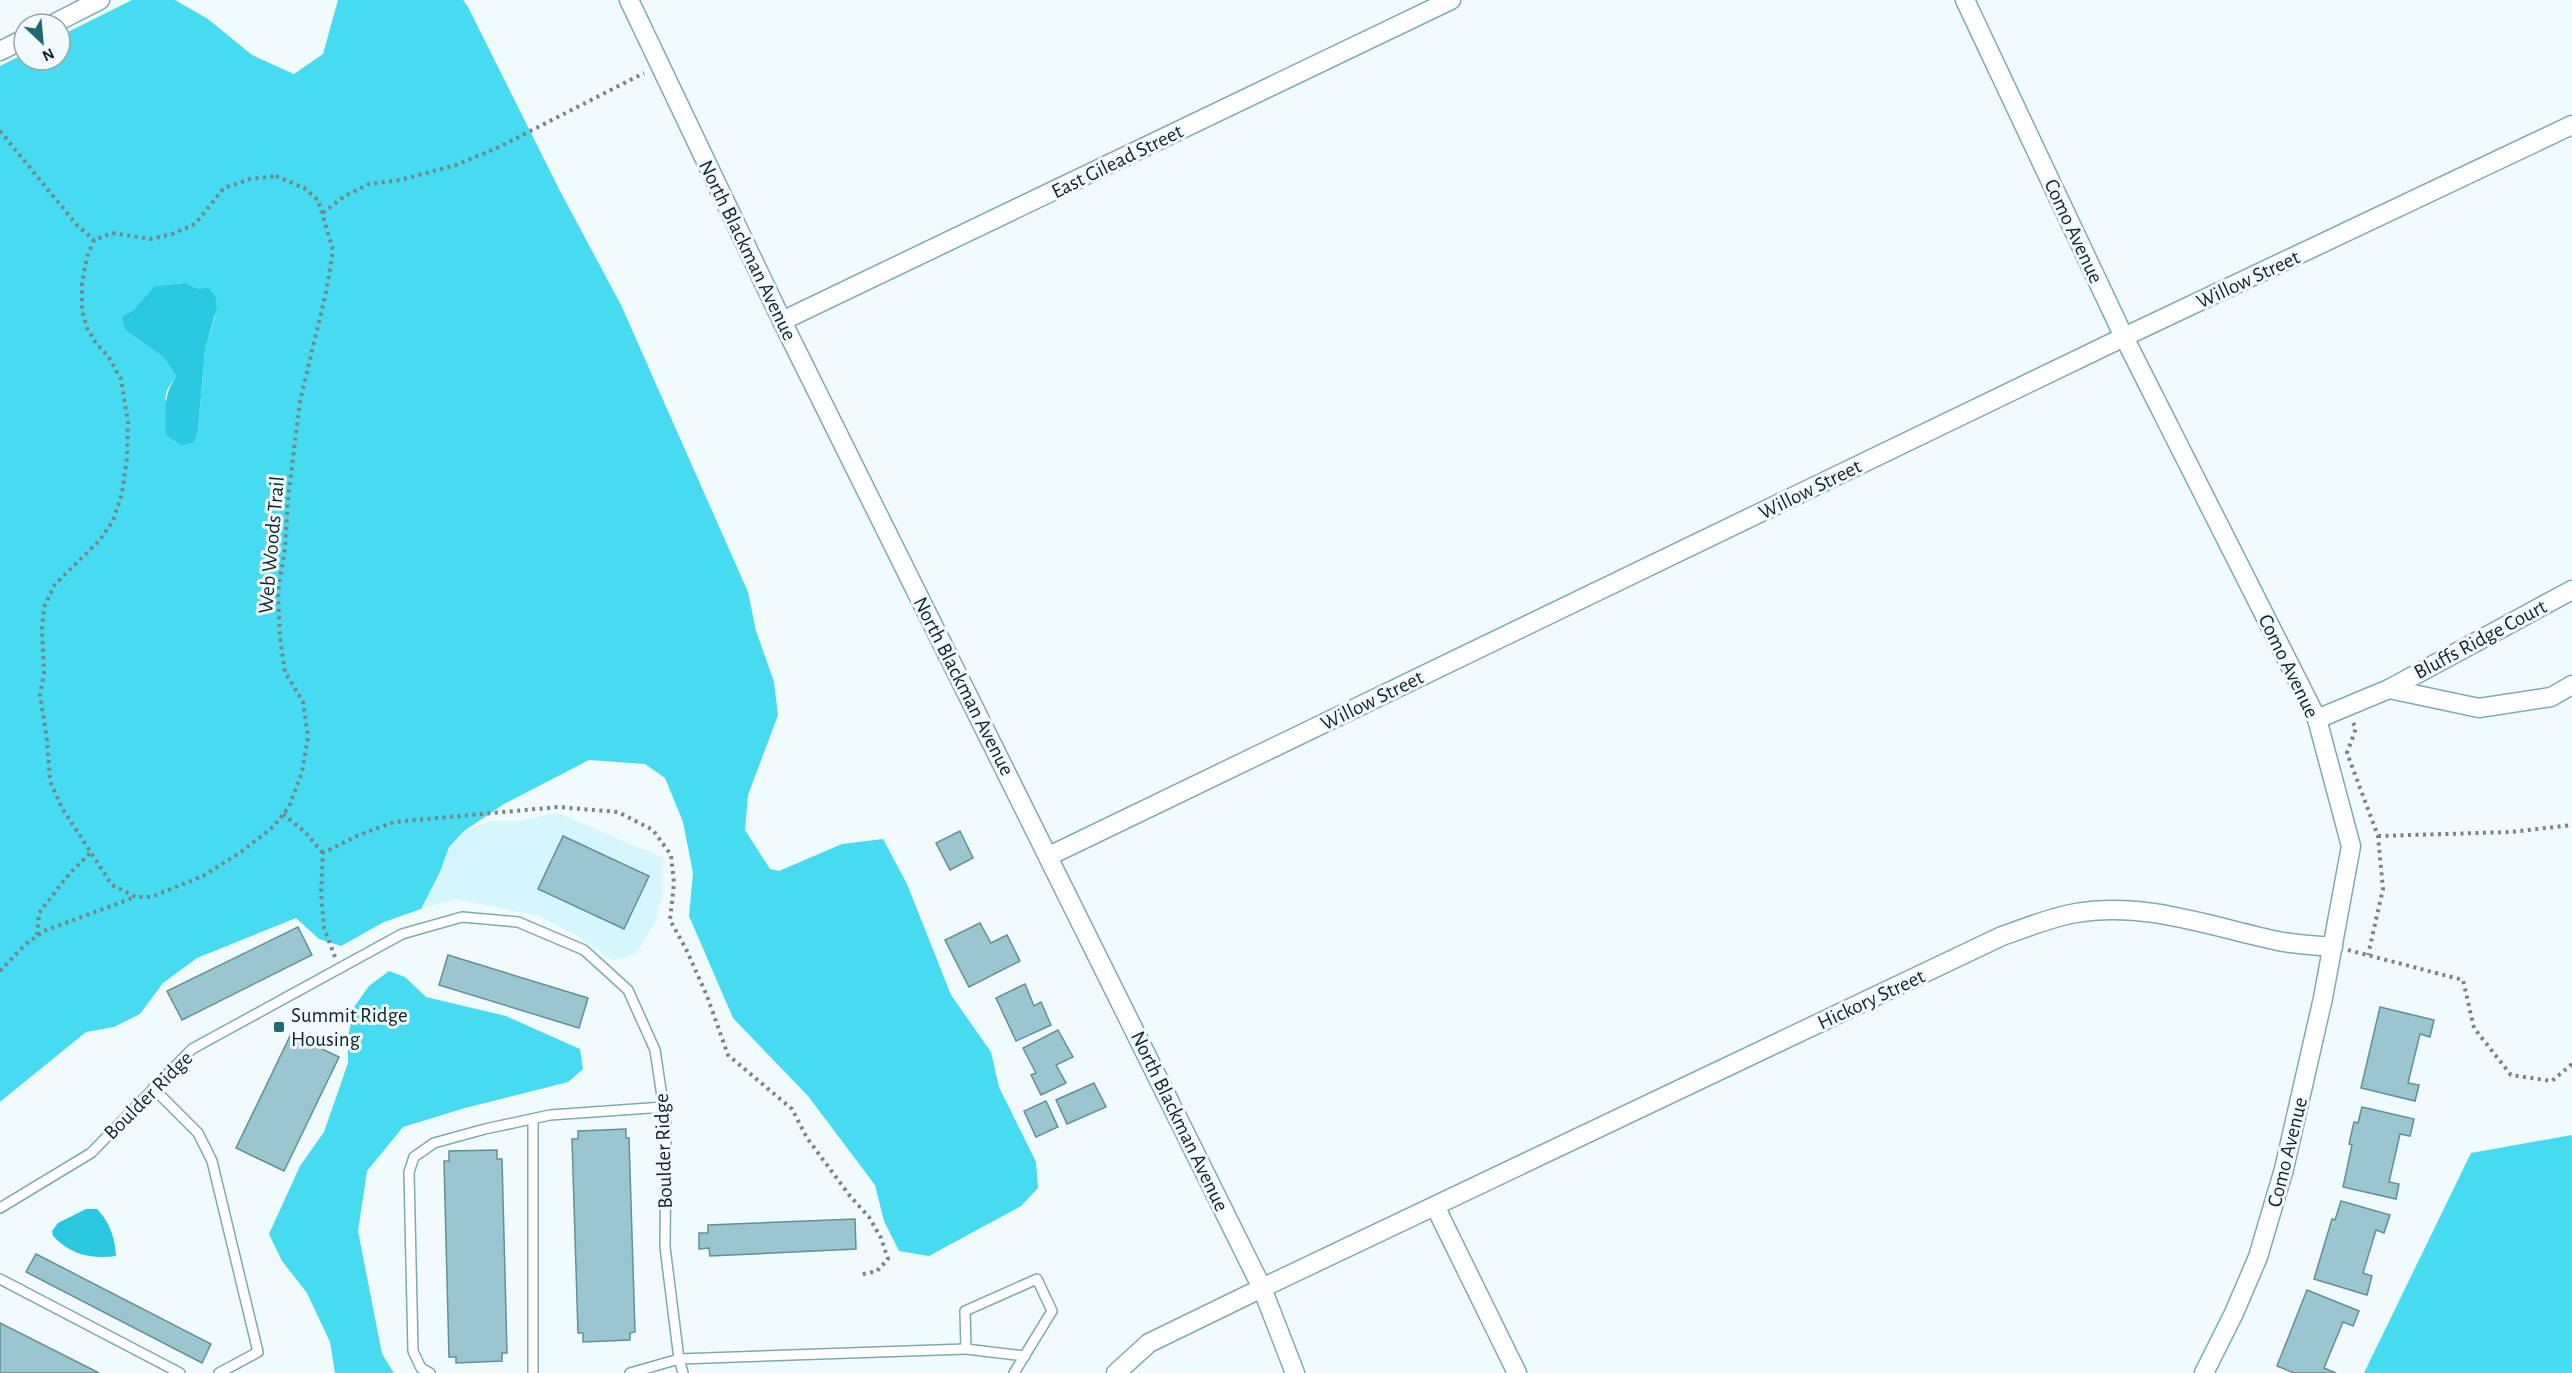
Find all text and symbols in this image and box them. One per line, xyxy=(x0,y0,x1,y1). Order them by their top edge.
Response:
north arrow xyxy=(12,12,72,72)
text: N xyxy=(40,45,57,64)
street label: East Gilead Street xyxy=(1048,120,1187,202)
street label: North Blackman Avenue xyxy=(695,157,800,344)
street label: Como Avenue xyxy=(2040,176,2107,287)
street label: Willow Street xyxy=(2193,246,2303,312)
street label: Willow Street xyxy=(1756,455,1865,523)
street label: Web Woods Trail xyxy=(255,475,288,615)
street label: North Blackman Avenue xyxy=(909,593,1018,779)
street label: Bluffs Ridge Court xyxy=(2411,596,2550,683)
street label: Como Avenue xyxy=(2254,611,2323,721)
street label: Willow Street xyxy=(1318,666,1427,734)
street label: Hickory Street xyxy=(1814,965,1928,1033)
place label: Summit Ridge Housing xyxy=(291,1005,408,1050)
marker: Summit Ridge Housing xyxy=(272,1020,286,1034)
street label: North Blackman Avenue xyxy=(1127,1028,1232,1215)
street label: Boulder Ridge xyxy=(100,1047,197,1144)
street label: Boulder Ridge xyxy=(651,1093,676,1209)
street label: Como Avenue xyxy=(2264,1095,2311,1209)

